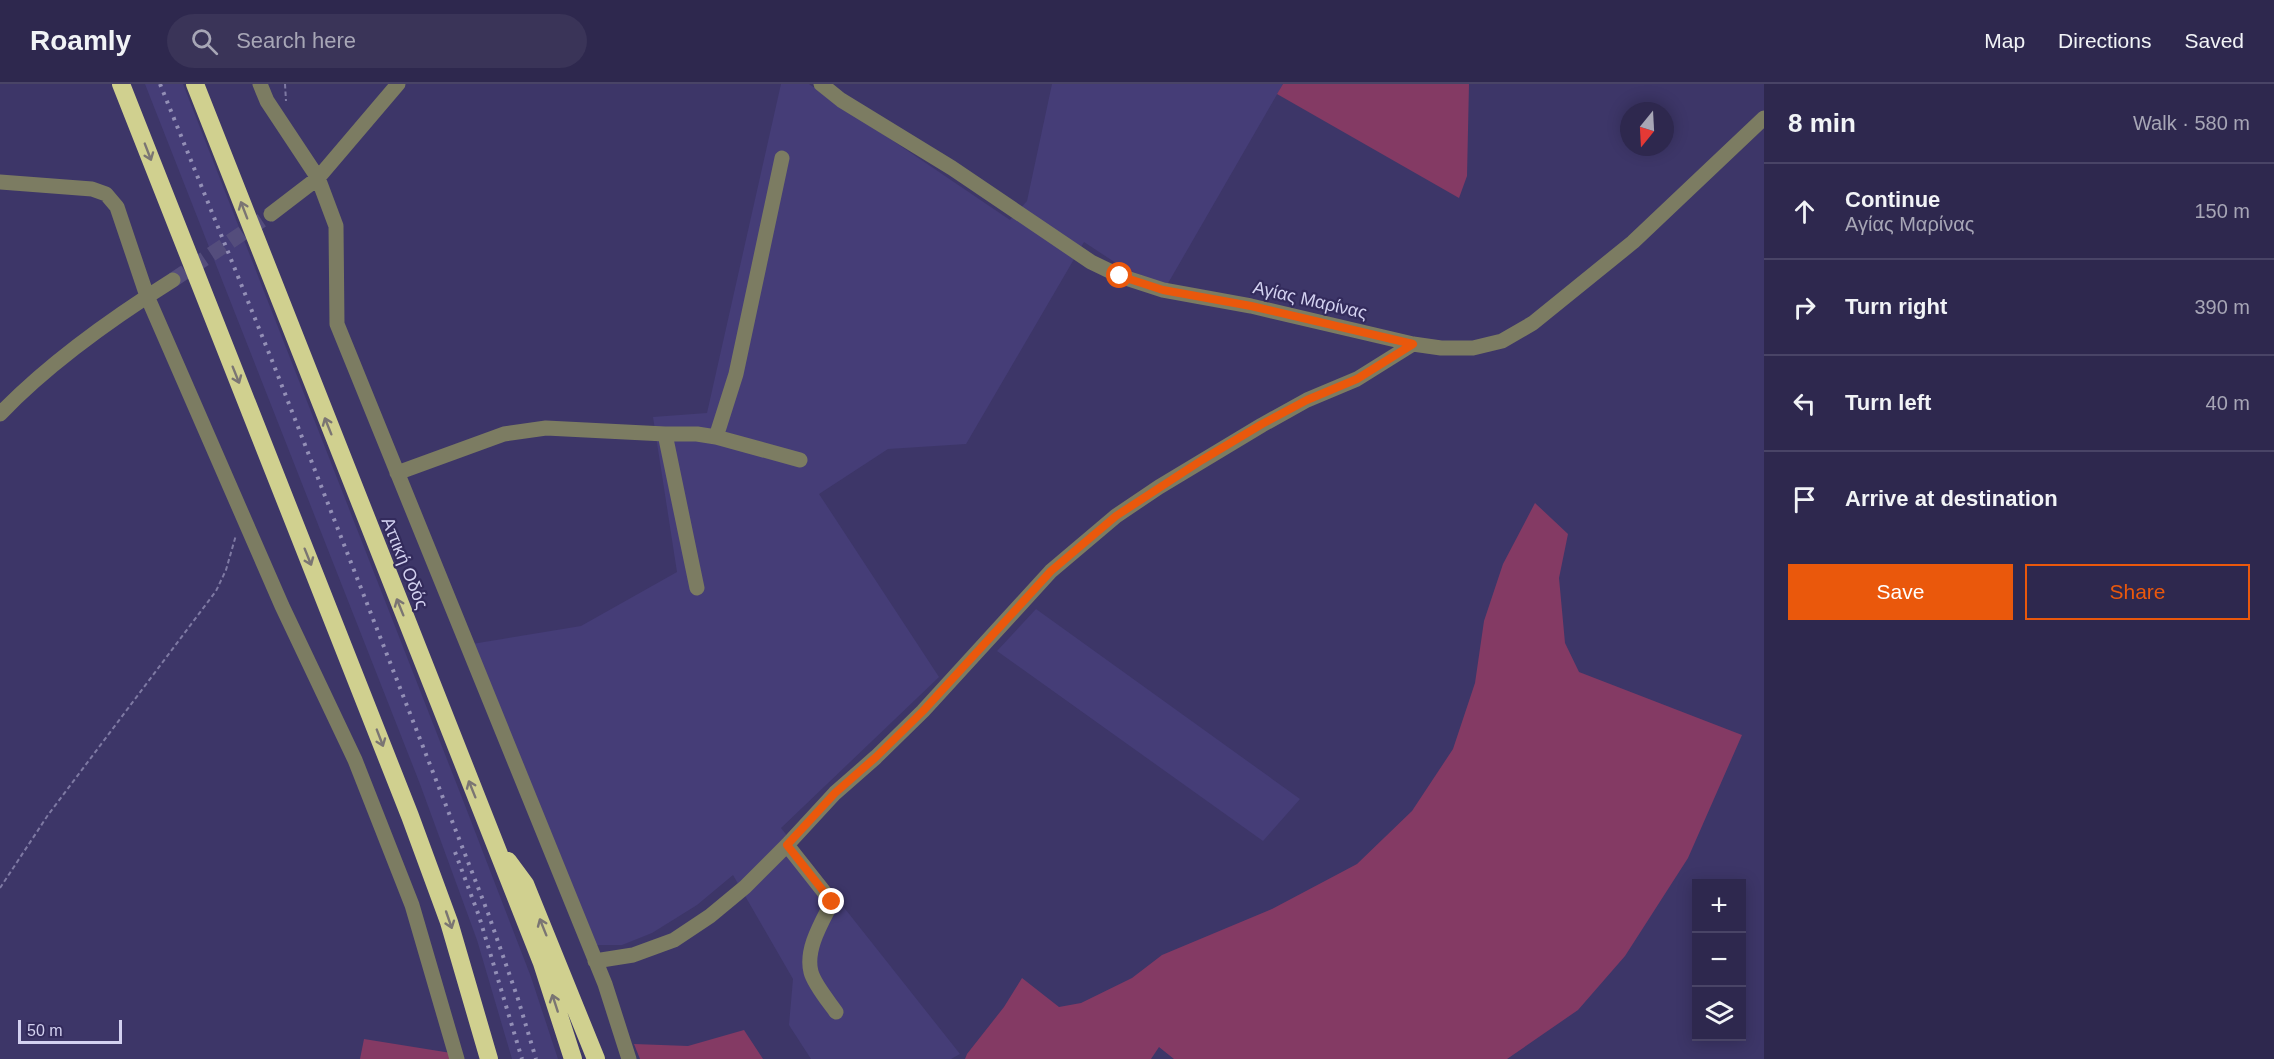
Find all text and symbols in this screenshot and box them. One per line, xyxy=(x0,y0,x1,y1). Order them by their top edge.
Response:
search box xyxy=(167,14,587,68)
text: Roamly xyxy=(30,25,131,56)
icon: search xyxy=(188,25,221,58)
text: Search here xyxy=(236,28,356,53)
text: Map xyxy=(1984,29,2025,52)
text: Directions xyxy=(2058,29,2151,52)
text: Saved xyxy=(2184,29,2244,52)
north arrow xyxy=(1620,102,1674,156)
text: 8 min xyxy=(1788,108,1856,138)
text: Walk · 580 m xyxy=(2133,112,2250,134)
one-way arrow xyxy=(143,142,154,161)
text: Continue xyxy=(1845,187,1940,212)
icon: ahead xyxy=(1788,195,1821,228)
text: 150 m xyxy=(2194,200,2250,222)
one-way arrow xyxy=(237,202,248,220)
text: Αγίας Μαρίνας xyxy=(1845,213,1974,235)
route start xyxy=(1106,262,1132,288)
street label: Αγίας Μαρίνας xyxy=(1251,277,1369,323)
icon: right xyxy=(1788,291,1821,324)
text: Turn right xyxy=(1845,294,1947,319)
text: 390 m xyxy=(2194,296,2250,318)
one-way arrow xyxy=(231,366,242,384)
icon: left xyxy=(1788,387,1821,420)
text: Turn left xyxy=(1845,390,1931,415)
text: 40 m xyxy=(2206,392,2250,414)
one-way arrow xyxy=(322,417,333,436)
icon: arrive xyxy=(1788,483,1821,516)
text: Arrive at destination xyxy=(1845,486,2058,511)
street label: Αττική Οδός xyxy=(378,514,433,612)
one-way arrow xyxy=(303,547,314,565)
button: Save xyxy=(1788,564,2013,620)
button: Share xyxy=(2025,564,2250,620)
one-way arrow xyxy=(394,598,405,617)
one-way arrow xyxy=(375,728,386,747)
one-way arrow xyxy=(466,780,477,798)
map controls xyxy=(1692,879,1746,1041)
button: + xyxy=(1692,879,1746,933)
route end xyxy=(818,888,844,914)
one-way arrow xyxy=(444,910,455,929)
one-way arrow xyxy=(537,918,548,937)
button: − xyxy=(1692,933,1746,987)
button: layers xyxy=(1692,987,1746,1041)
one-way arrow xyxy=(548,994,559,1013)
scale bar xyxy=(18,1017,122,1044)
text: 50 m xyxy=(27,1022,63,1039)

